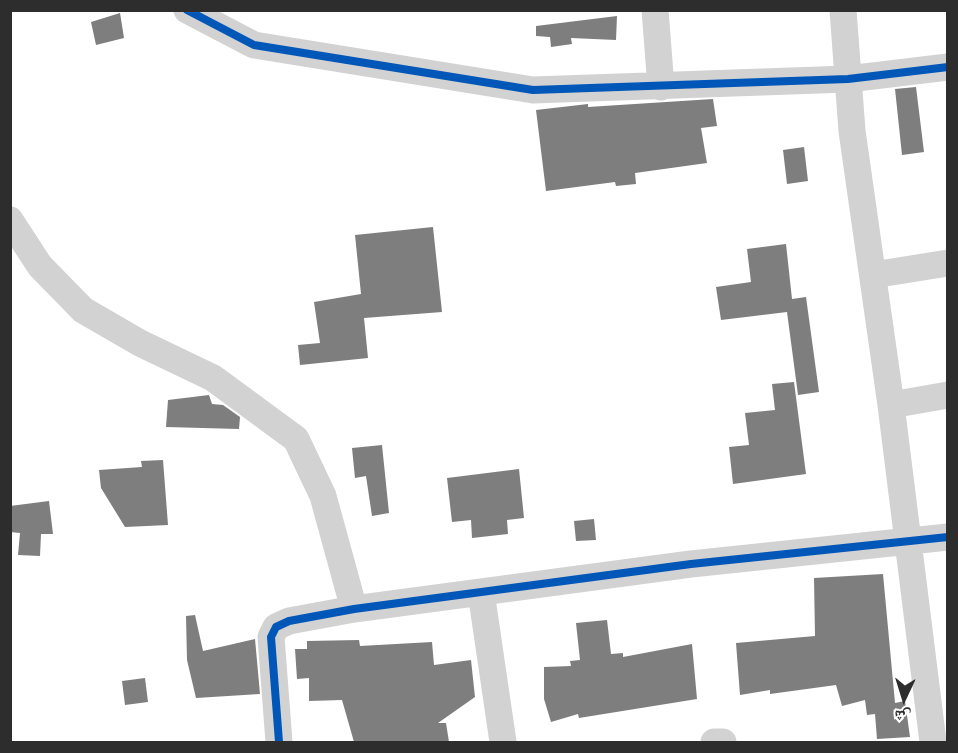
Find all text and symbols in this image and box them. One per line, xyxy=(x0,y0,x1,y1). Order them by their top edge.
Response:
north arrow xyxy=(874,669,934,729)
text: ش xyxy=(894,706,912,728)

